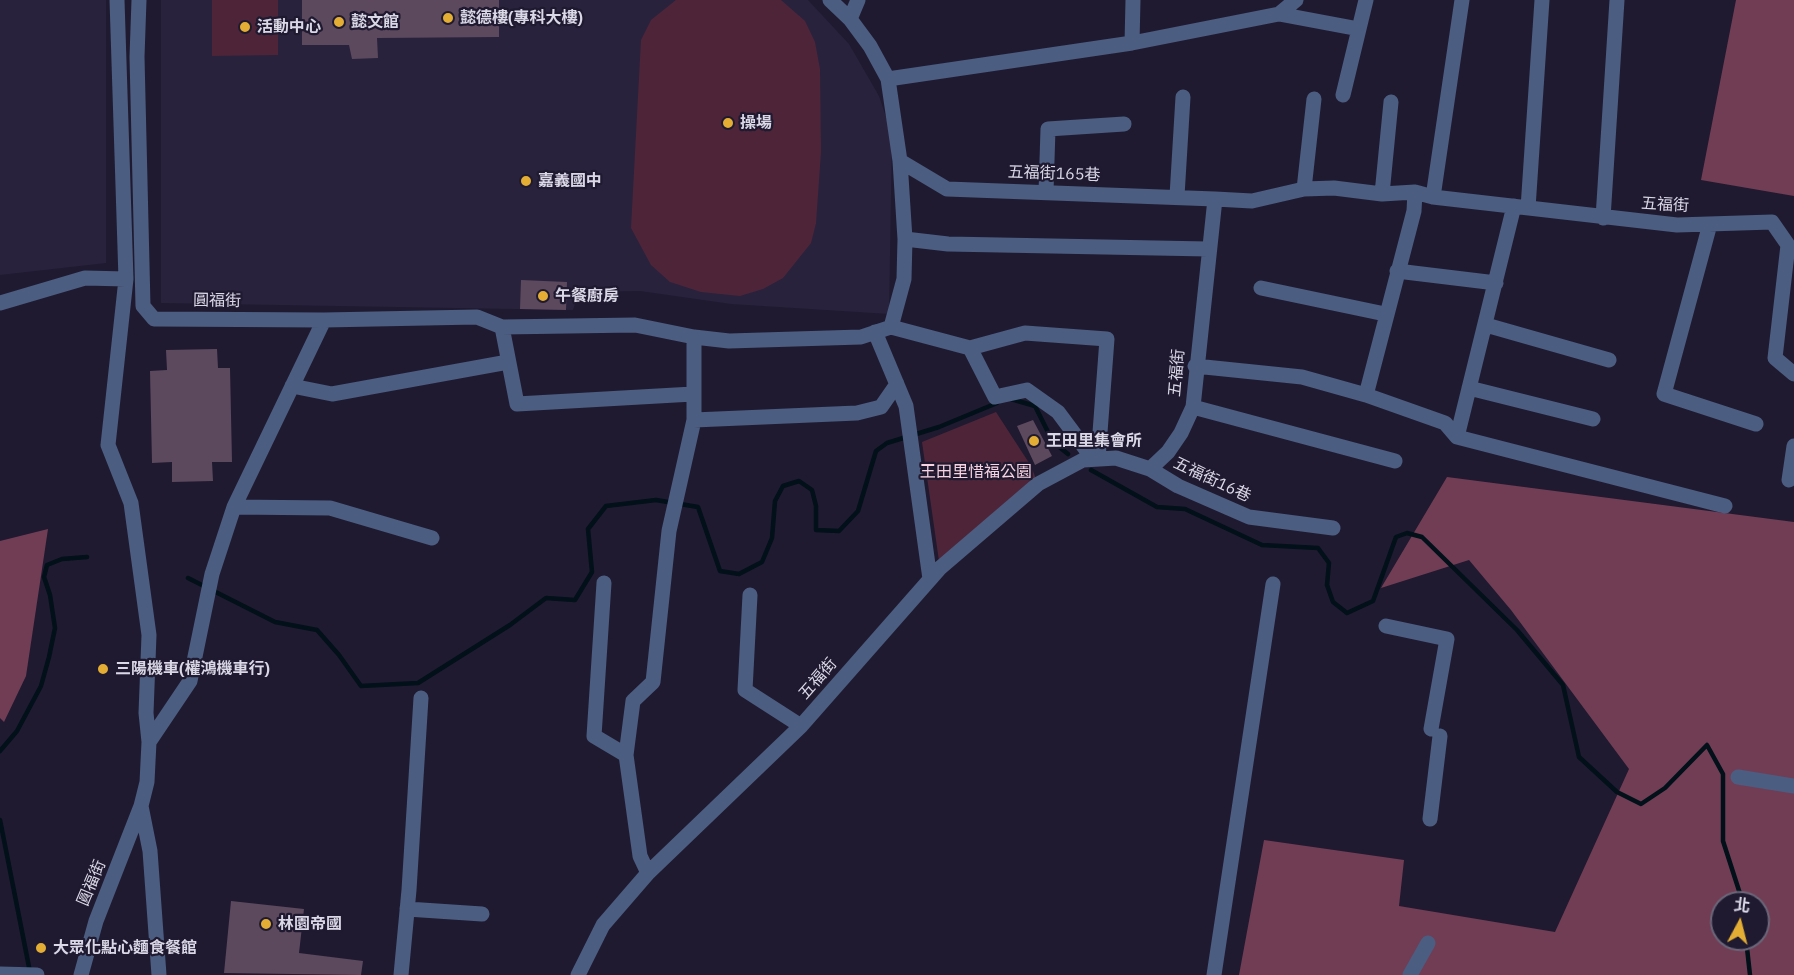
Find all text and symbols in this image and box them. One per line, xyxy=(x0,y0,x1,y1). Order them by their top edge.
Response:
place label: 懿德樓(專科大樓) xyxy=(460,8,583,28)
marker: 懿德樓(專科大樓) xyxy=(441,11,455,25)
place label: 懿文館 xyxy=(351,12,399,32)
marker: 懿文館 xyxy=(332,15,346,29)
place label: 活動中心 xyxy=(257,17,321,37)
marker: 活動中心 xyxy=(238,20,252,34)
place label: 操場 xyxy=(740,113,772,133)
marker: 操場 xyxy=(721,116,735,130)
street label: 五福街165巷 xyxy=(1007,163,1101,185)
place label: 嘉義國中 xyxy=(538,171,602,191)
marker: 嘉義國中 xyxy=(519,174,533,188)
street label: 五福街 xyxy=(1641,194,1689,216)
place label: 午餐廚房 xyxy=(555,286,619,306)
marker: 午餐廚房 xyxy=(536,289,550,303)
street label: 圓福街 xyxy=(193,291,241,311)
street label: 五福街 xyxy=(1165,348,1189,398)
place label: 王田里集會所 xyxy=(1046,431,1142,451)
marker: 王田里集會所 xyxy=(1027,434,1041,448)
street label: 五福街16巷 xyxy=(1170,454,1254,506)
park label: 王田里惜福公園 xyxy=(920,462,1032,482)
street label: 五福街 xyxy=(795,655,841,703)
place label: 三陽機車(權鴻機車行) xyxy=(115,659,270,679)
marker: 三陽機車(權鴻機車行) xyxy=(96,662,110,676)
street label: 圓福街 xyxy=(74,857,110,909)
north arrow xyxy=(1710,891,1770,951)
text: 北 xyxy=(1733,894,1751,916)
place label: 林園帝國 xyxy=(278,914,342,934)
marker: 林園帝國 xyxy=(259,917,273,931)
place label: 大眾化點心麵食餐館 xyxy=(53,938,197,958)
marker: 大眾化點心麵食餐館 xyxy=(34,941,48,955)

